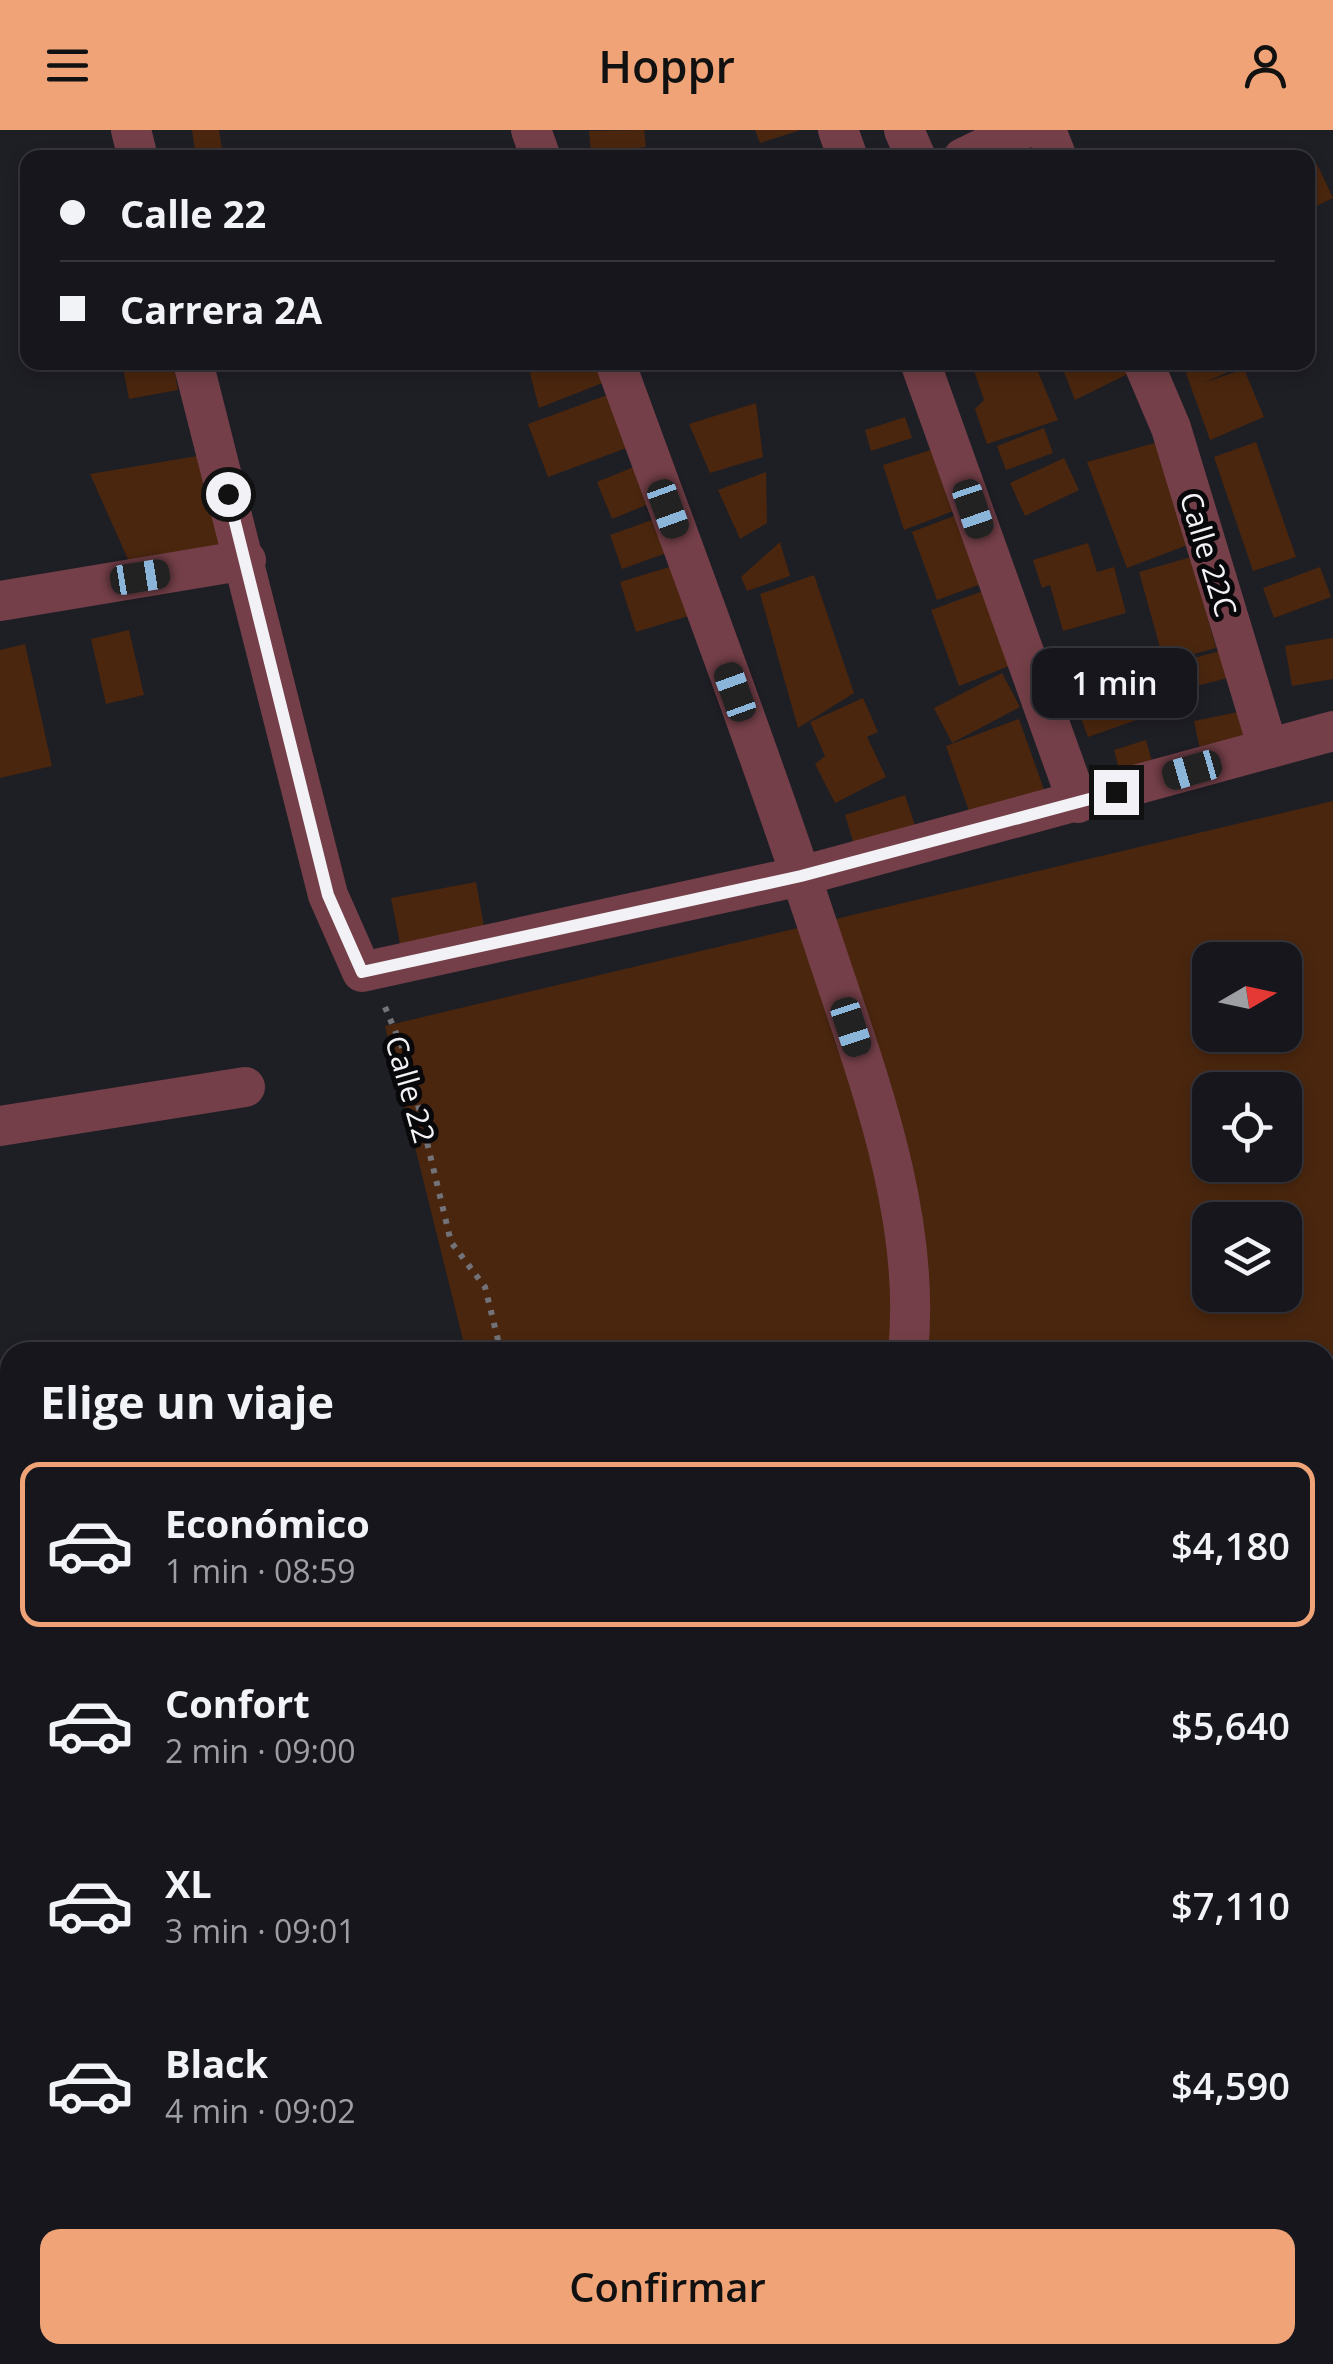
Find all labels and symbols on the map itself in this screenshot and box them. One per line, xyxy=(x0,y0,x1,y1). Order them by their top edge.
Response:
route start xyxy=(206,472,251,517)
car xyxy=(644,476,692,542)
car xyxy=(949,476,997,542)
street label: Calle 22C xyxy=(1171,487,1247,621)
car xyxy=(108,557,172,597)
callout: 1 min xyxy=(1034,647,1198,717)
car xyxy=(711,659,759,725)
car xyxy=(1159,747,1225,793)
route end xyxy=(1094,770,1139,815)
north arrow xyxy=(1192,942,1302,1052)
car xyxy=(827,994,875,1060)
street label: Calle 22 xyxy=(376,1031,446,1147)

